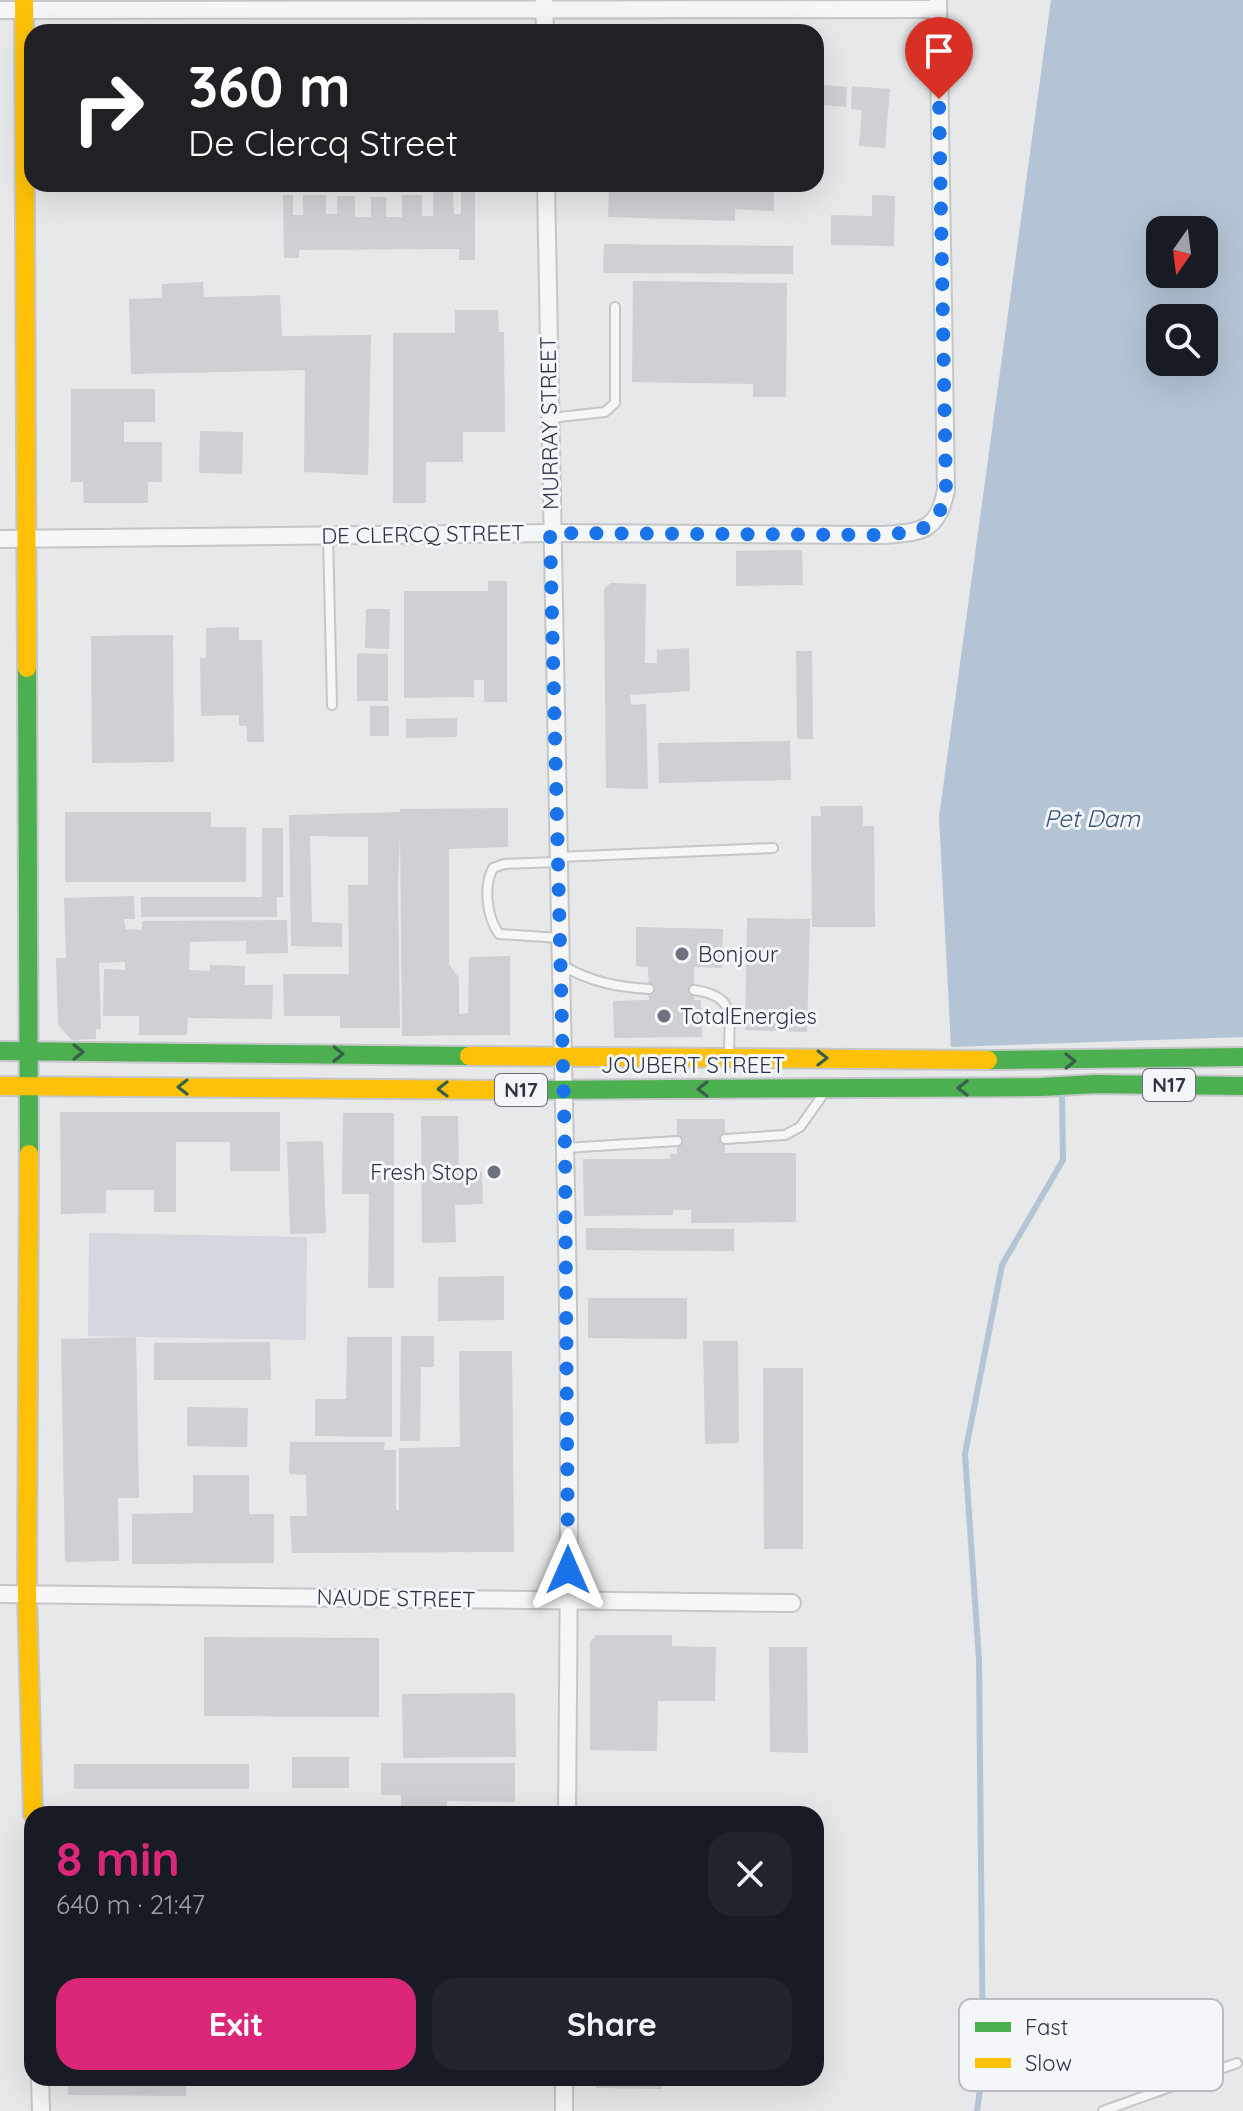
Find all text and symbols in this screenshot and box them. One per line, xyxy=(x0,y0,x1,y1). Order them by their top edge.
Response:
pin xyxy=(905,17,973,99)
icon: arrive xyxy=(917,29,961,73)
text: 360 m xyxy=(188,51,351,121)
icon: right xyxy=(56,56,160,160)
text: De Clercq Street xyxy=(188,120,458,165)
north arrow xyxy=(1146,216,1218,288)
map controls xyxy=(1146,216,1218,376)
button: search xyxy=(1146,304,1218,376)
street label: MURRAY STREET xyxy=(533,336,565,510)
street label: DE CLERCQ STREET xyxy=(321,518,525,550)
water label: Pet Dam xyxy=(1044,803,1141,833)
place label: Bonjour xyxy=(698,940,779,968)
marker: Bonjour xyxy=(673,945,691,963)
place label: TotalEnergies xyxy=(680,1002,817,1030)
marker: TotalEnergies xyxy=(655,1007,673,1025)
one-way arrow xyxy=(72,1043,85,1061)
one-way arrow xyxy=(332,1045,345,1063)
one-way arrow xyxy=(816,1050,829,1067)
street label: JOUBERT STREET xyxy=(601,1051,785,1079)
one-way arrow xyxy=(1064,1052,1077,1069)
road number: N17 xyxy=(1143,1069,1195,1101)
road number: N17 xyxy=(495,1074,547,1106)
one-way arrow xyxy=(176,1078,189,1096)
one-way arrow xyxy=(956,1079,969,1097)
one-way arrow xyxy=(436,1080,449,1098)
one-way arrow xyxy=(696,1080,709,1098)
place label: Fresh Stop xyxy=(370,1158,478,1186)
marker: Fresh Stop xyxy=(485,1163,503,1181)
position arrow xyxy=(526,1528,610,1612)
street label: NAUDE STREET xyxy=(316,1583,476,1613)
text: 8 min xyxy=(56,1828,180,1888)
button: close xyxy=(708,1832,792,1916)
text: 640 m · 21:47 xyxy=(56,1888,205,1921)
button: Exit xyxy=(56,1978,416,2070)
button: Share xyxy=(432,1978,792,2070)
legend xyxy=(959,1999,1223,2091)
text: Fast xyxy=(1025,2013,1068,2041)
text: Slow xyxy=(1025,2049,1072,2077)

